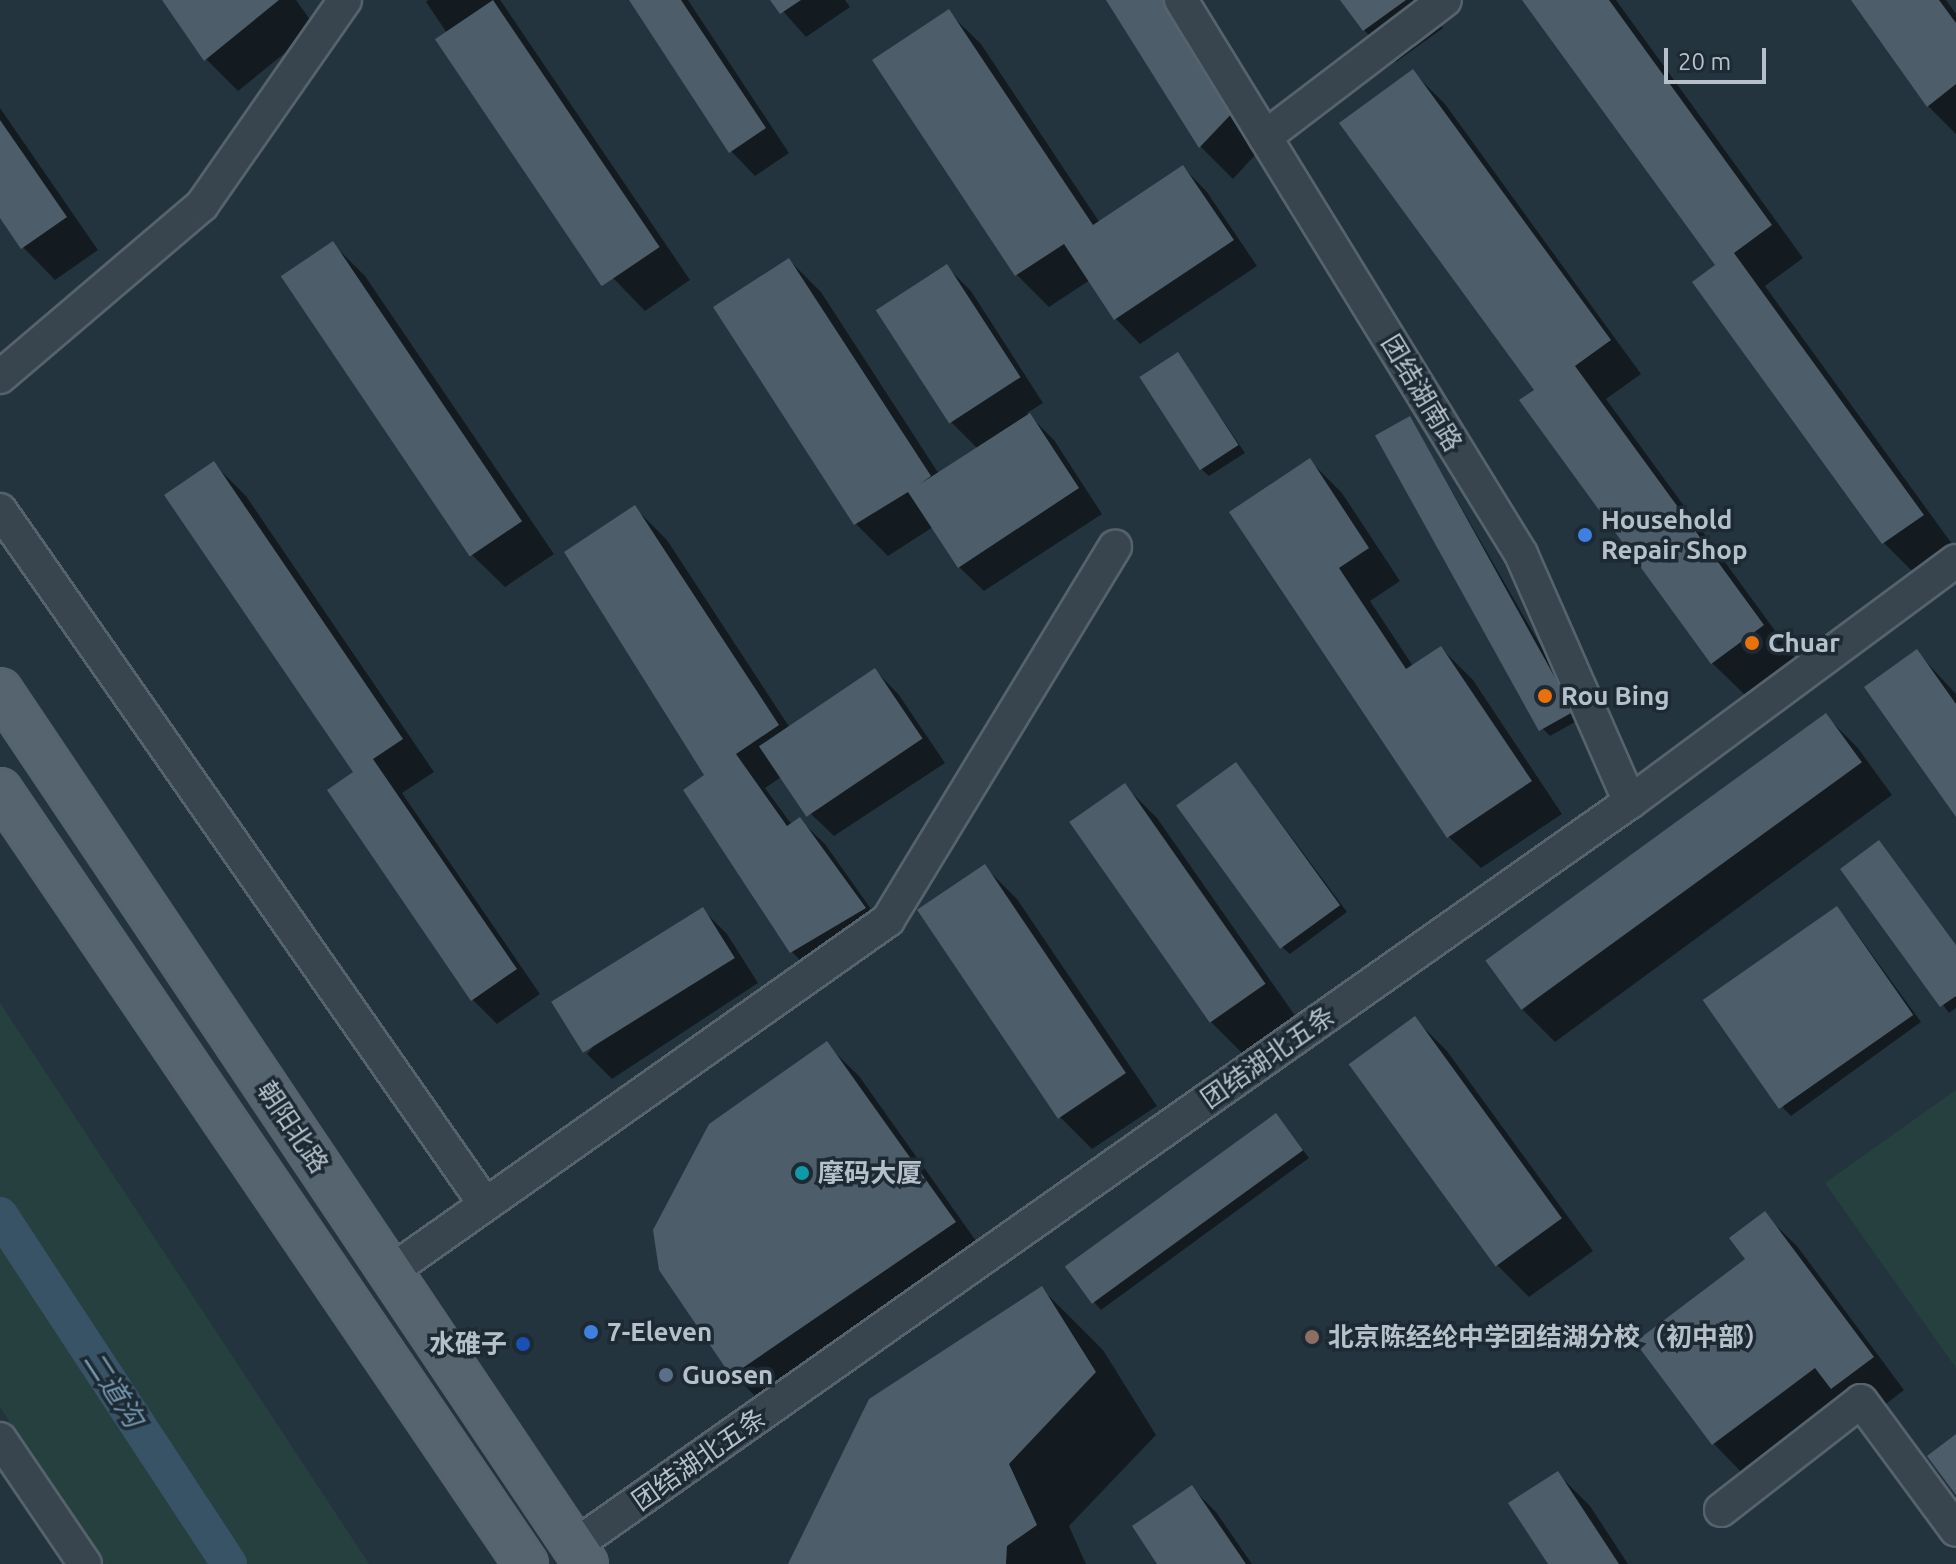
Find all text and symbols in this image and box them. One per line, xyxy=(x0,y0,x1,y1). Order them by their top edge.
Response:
scale bar xyxy=(1668,32,1770,82)
text: 20 m xyxy=(1678,48,1731,75)
street label: 团结湖南路 xyxy=(1375,329,1469,457)
place label: Household Repair Shop xyxy=(1601,504,1747,566)
marker: Household Repair Shop xyxy=(1576,526,1594,544)
place label: Chuar xyxy=(1768,627,1840,659)
marker: Chuar xyxy=(1743,634,1761,652)
place label: Rou Bing xyxy=(1561,680,1670,712)
marker: Rou Bing xyxy=(1536,687,1554,705)
street label: 团结湖北五条 xyxy=(1195,999,1341,1115)
street label: 朝阳北路 xyxy=(251,1075,335,1179)
place label: 摩码大厦 xyxy=(818,1157,922,1189)
marker: 摩码大厦 xyxy=(793,1164,811,1182)
place label: 7-Eleven xyxy=(607,1316,712,1348)
place label: 北京陈经纶中学团结湖分校（初中部） xyxy=(1328,1321,1770,1353)
marker: 7-Eleven xyxy=(582,1323,600,1341)
place label: 水碓子 xyxy=(429,1328,507,1360)
marker: 北京陈经纶中学团结湖分校（初中部） xyxy=(1303,1328,1321,1346)
marker: 水碓子 xyxy=(514,1335,532,1353)
water label: 二道沟 xyxy=(77,1345,151,1433)
place label: Guosen xyxy=(682,1359,773,1391)
marker: Guosen xyxy=(657,1366,675,1384)
street label: 团结湖北五条 xyxy=(626,1401,772,1517)

